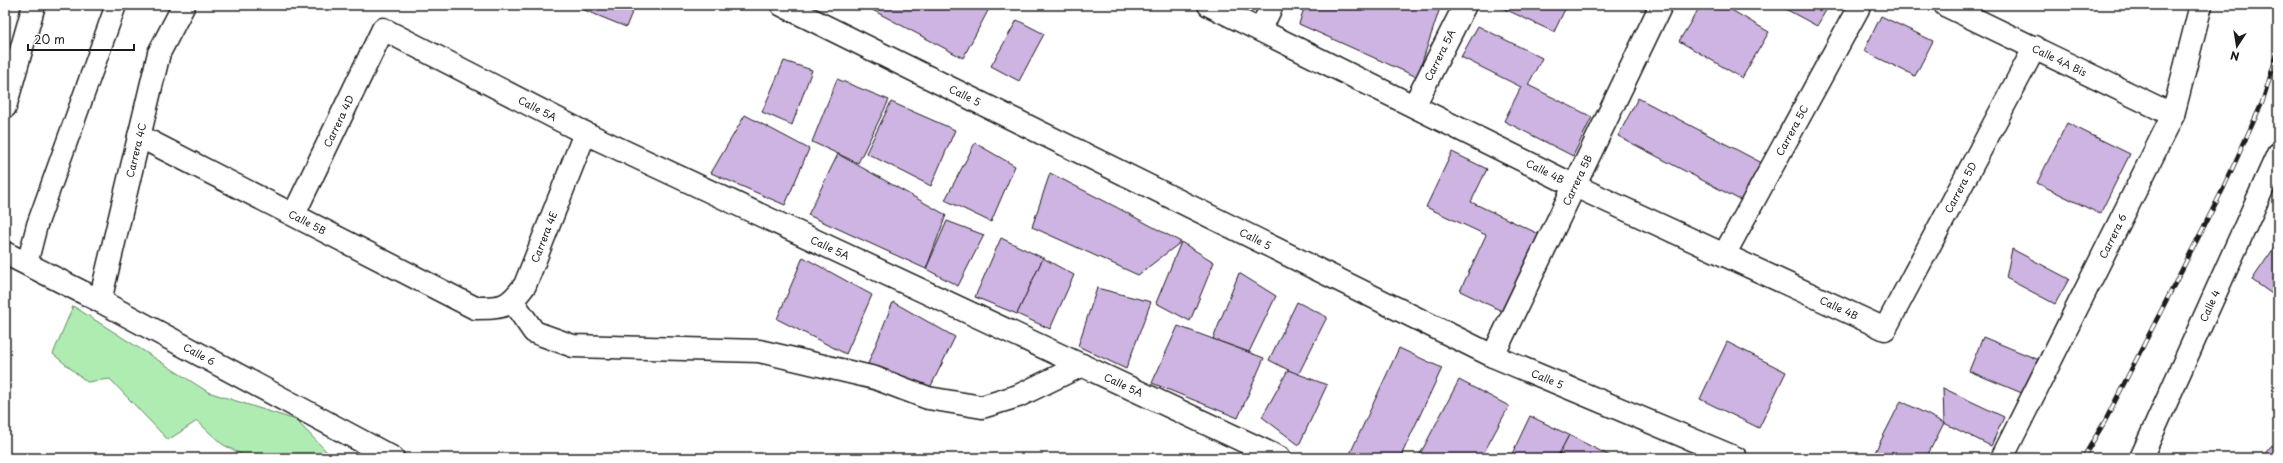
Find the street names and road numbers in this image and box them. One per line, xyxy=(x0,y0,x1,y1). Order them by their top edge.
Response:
street label: Carrera 5A xyxy=(1420,26,1459,83)
street label: Calle 4A Bis xyxy=(2030,40,2090,80)
street label: Calle 5 xyxy=(947,81,984,109)
street label: Carrera 4D xyxy=(319,92,357,150)
street label: Calle 5A xyxy=(516,92,560,124)
street label: Carrera 5C xyxy=(1771,102,1811,158)
street label: Carrera 4C xyxy=(122,121,149,179)
street label: Carrera 5B xyxy=(1558,152,1595,208)
street label: Calle 4B xyxy=(1524,155,1567,187)
street label: Carrera 5D xyxy=(1940,159,1980,216)
street label: Calle 5B xyxy=(286,206,329,238)
street label: Carrera 4E xyxy=(527,209,560,265)
street label: Carrera 6 xyxy=(2095,211,2130,261)
street label: Calle 5 xyxy=(1237,224,1274,252)
street label: Calle 5A xyxy=(808,232,853,263)
street label: Calle 4 xyxy=(2195,287,2223,324)
street label: Calle 4B xyxy=(1818,292,1861,323)
street label: Calle 6 xyxy=(181,339,218,368)
street label: Calle 5 xyxy=(1529,365,1566,392)
street label: Calle 5A xyxy=(1102,369,1146,400)

